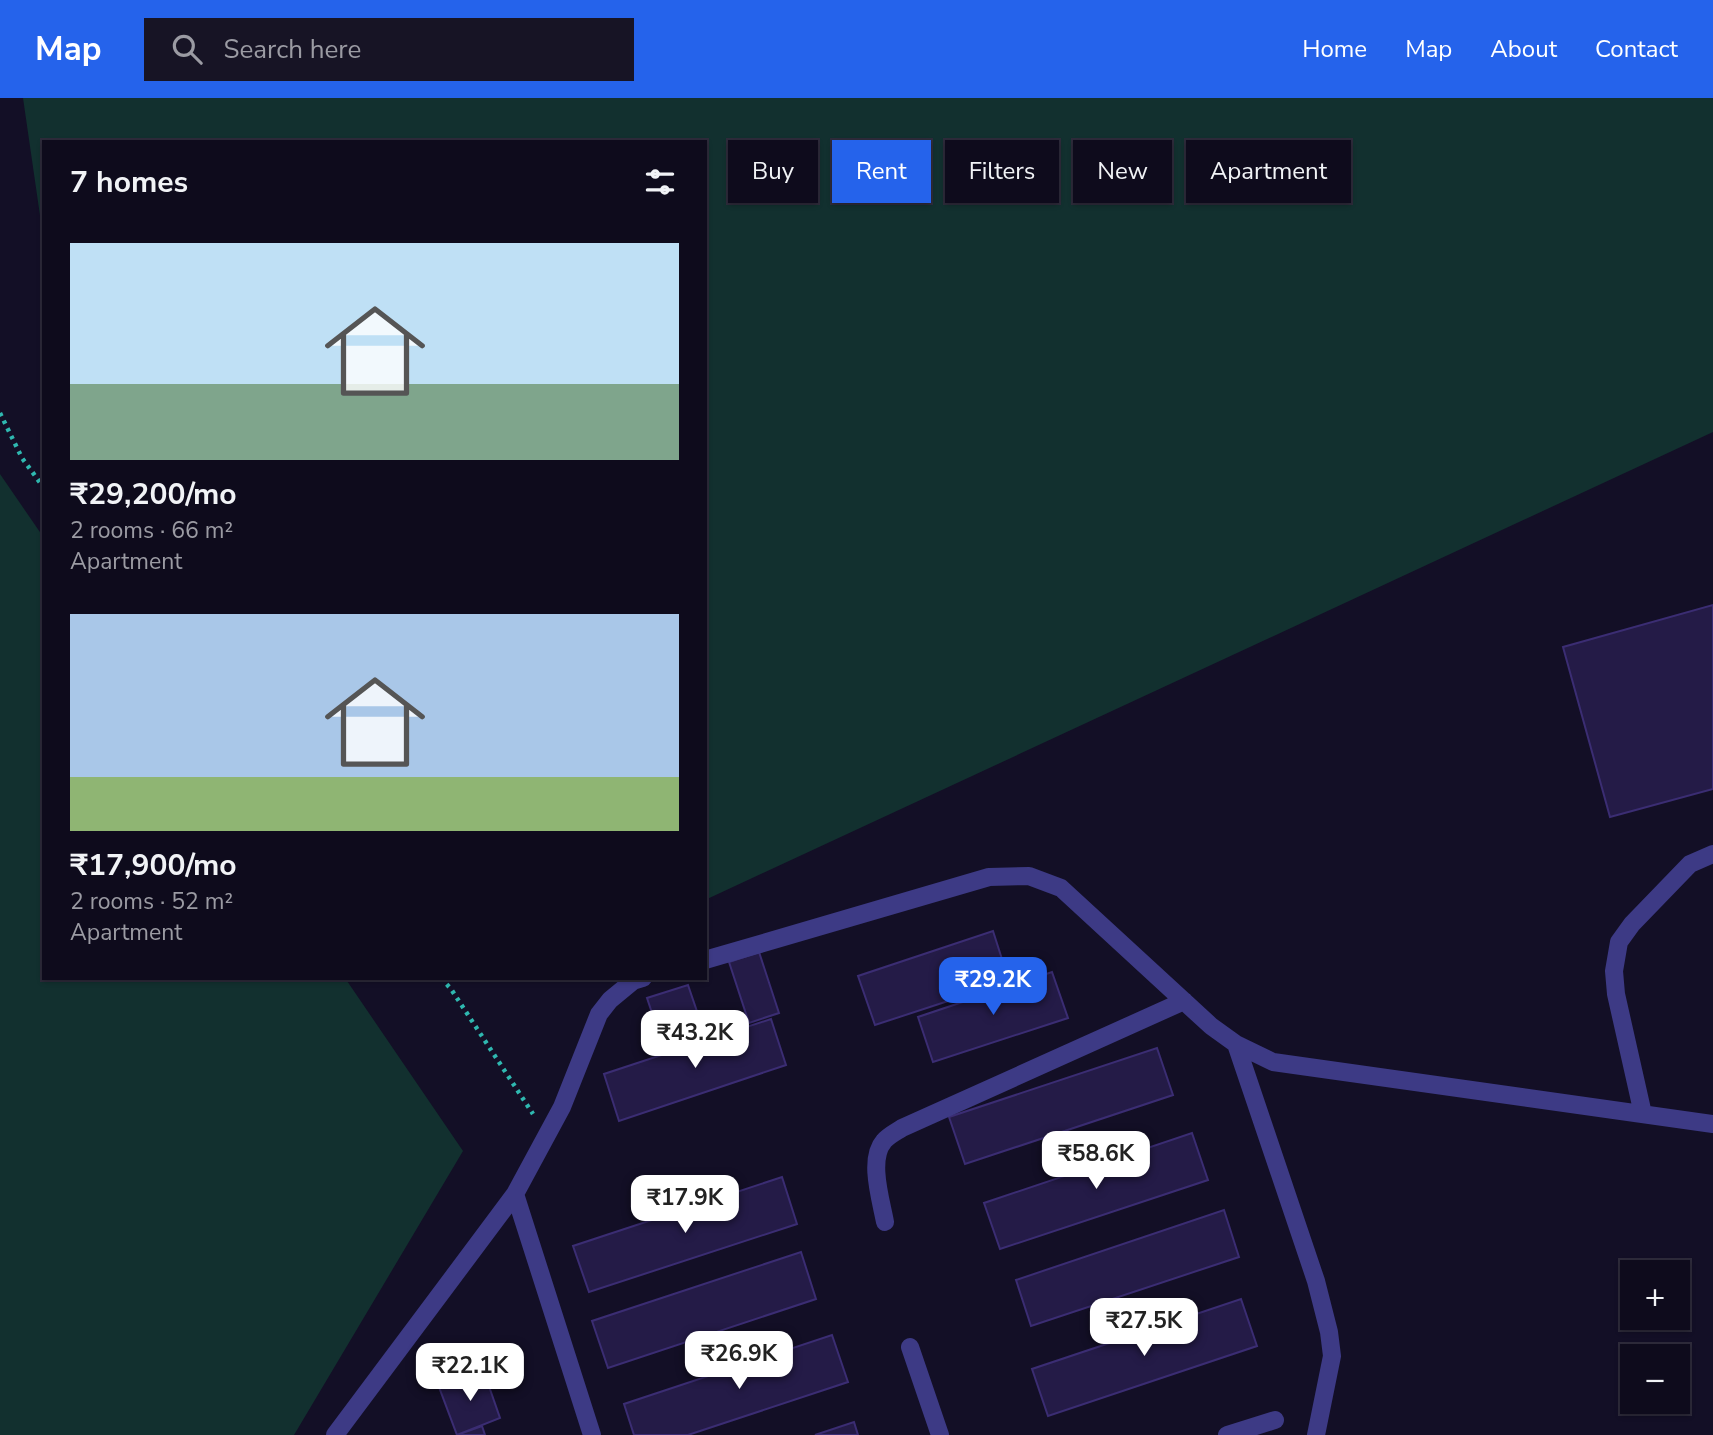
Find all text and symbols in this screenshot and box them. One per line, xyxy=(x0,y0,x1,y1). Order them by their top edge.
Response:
search box xyxy=(144,18,634,81)
text: Map xyxy=(35,27,102,72)
icon: search xyxy=(168,30,206,68)
text: Search here xyxy=(224,32,361,67)
text: Home xyxy=(1302,33,1367,65)
text: Map xyxy=(1405,33,1452,65)
text: About xyxy=(1490,33,1557,65)
text: Contact xyxy=(1595,33,1678,65)
chip: Buy xyxy=(728,140,818,203)
chip: Rent xyxy=(832,140,931,203)
chip: Filters xyxy=(945,140,1059,203)
chip: New xyxy=(1073,140,1172,203)
chip: Apartment xyxy=(1186,140,1351,203)
text: 7 homes xyxy=(70,162,188,203)
icon: filters xyxy=(641,163,679,201)
icon: home xyxy=(312,288,438,414)
text: ₹29,200/mo xyxy=(70,474,237,515)
text: 2 rooms · 66 m² xyxy=(70,515,233,546)
text: Apartment xyxy=(70,546,182,577)
icon: home xyxy=(312,659,438,785)
text: ₹17,900/mo xyxy=(70,845,237,886)
text: 2 rooms · 52 m² xyxy=(70,886,233,917)
text: Apartment xyxy=(70,917,182,948)
pin: ₹29.2K xyxy=(936,958,1050,1017)
text: ₹29.2K xyxy=(955,964,1031,995)
pin: ₹43.2K xyxy=(638,1010,752,1070)
text: ₹43.2K xyxy=(657,1017,733,1048)
pin: ₹58.6K xyxy=(1039,1132,1153,1191)
text: ₹58.6K xyxy=(1058,1138,1134,1169)
pin: ₹17.9K xyxy=(628,1176,742,1235)
text: ₹17.9K xyxy=(647,1182,723,1213)
map controls xyxy=(1620,1260,1690,1414)
button: + xyxy=(1620,1260,1690,1330)
pin: ₹27.5K xyxy=(1087,1298,1201,1358)
text: ₹27.5K xyxy=(1106,1305,1182,1336)
pin: ₹26.9K xyxy=(682,1332,796,1391)
text: ₹26.9K xyxy=(701,1338,777,1369)
pin: ₹22.1K xyxy=(413,1344,527,1403)
button: − xyxy=(1620,1344,1690,1414)
text: ₹22.1K xyxy=(432,1350,508,1381)

